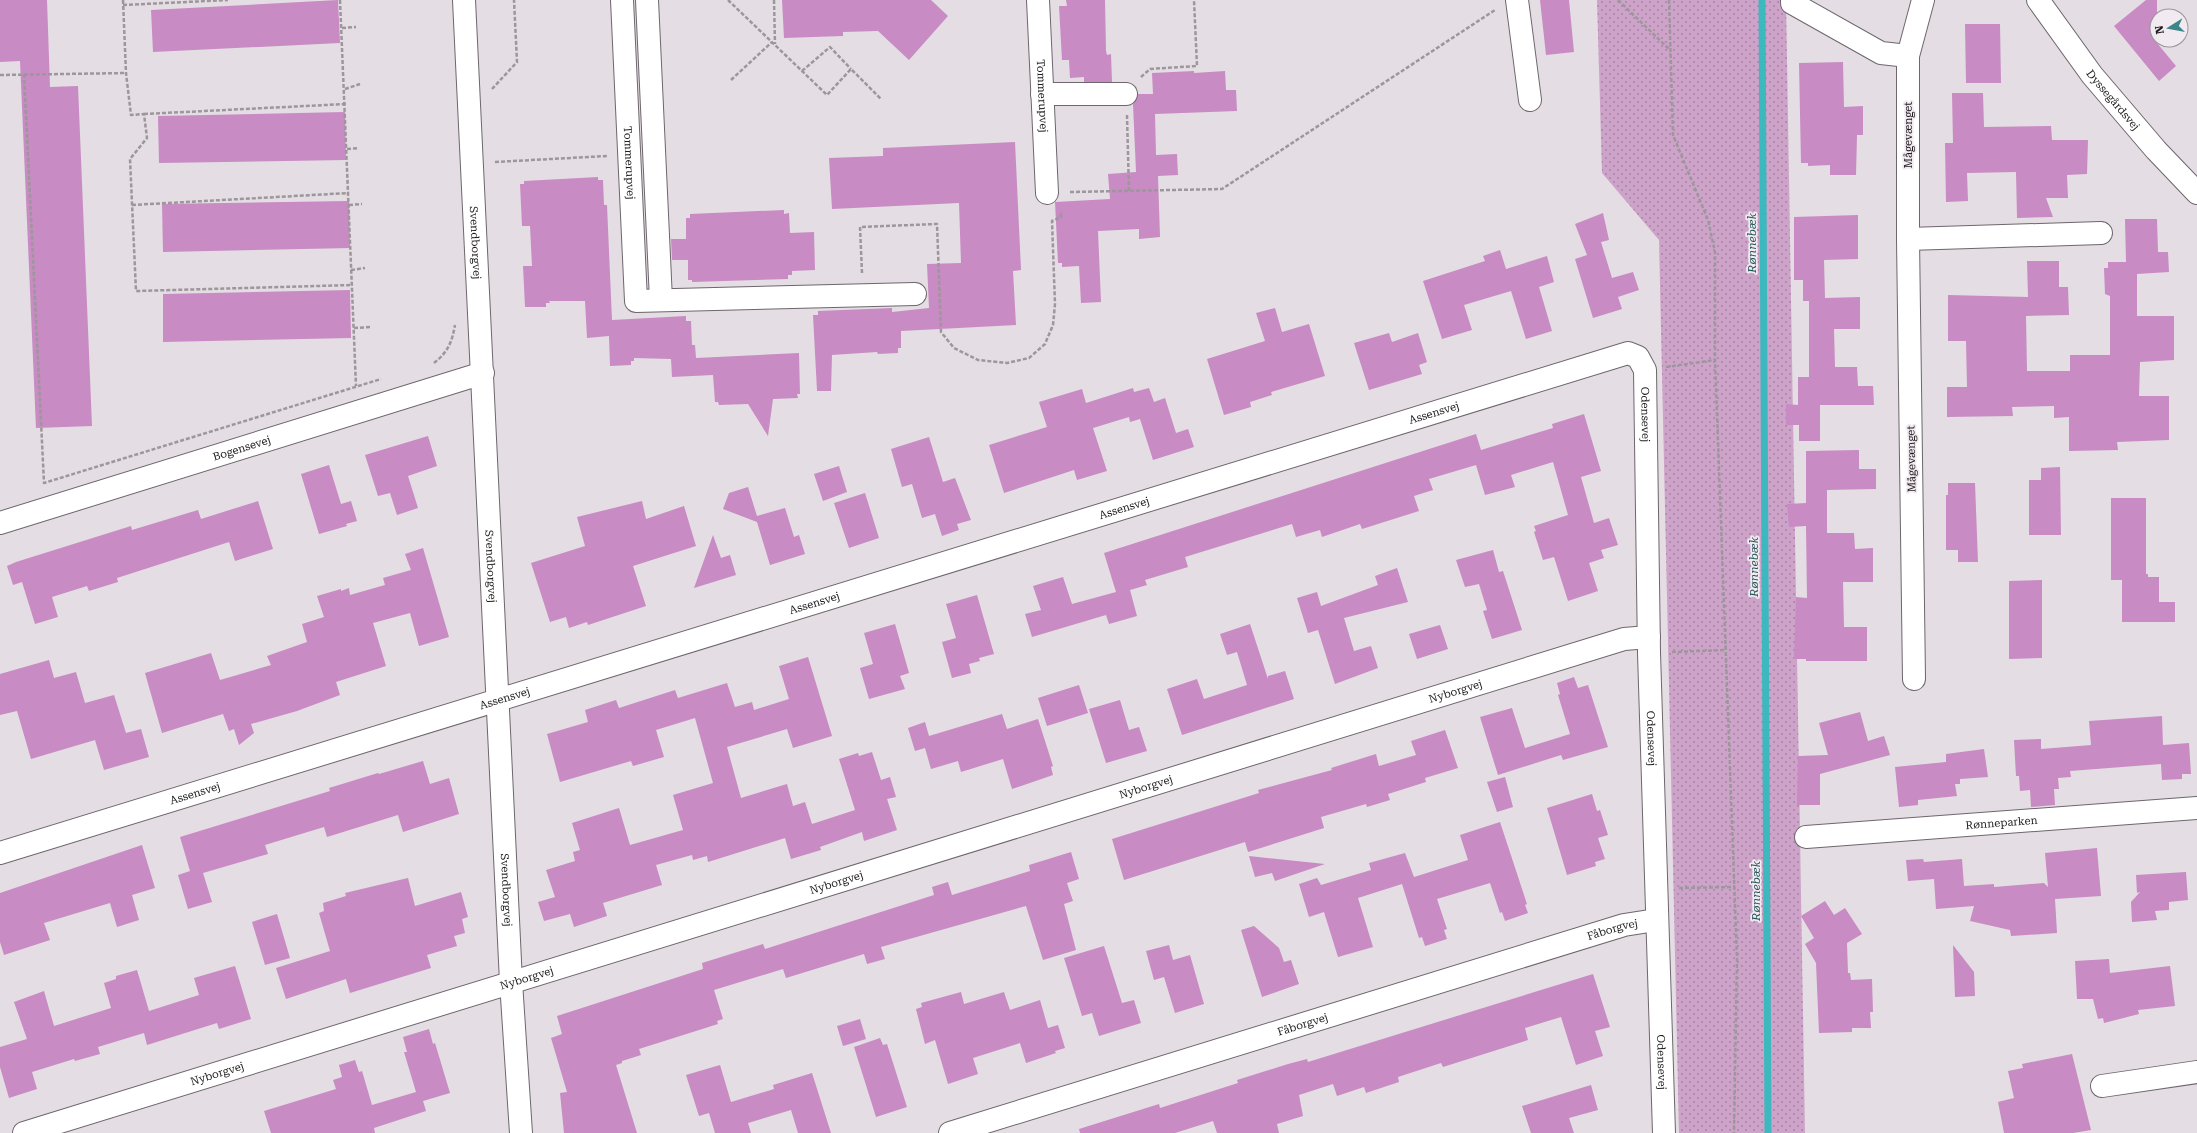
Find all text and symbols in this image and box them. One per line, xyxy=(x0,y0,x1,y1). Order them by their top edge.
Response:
north arrow xyxy=(2149,8,2189,48)
text: N xyxy=(2152,24,2167,35)
street label: Tommerupvej xyxy=(1034,59,1050,133)
street label: Dyssegårdsvej xyxy=(2083,67,2142,133)
street label: Mågevænget xyxy=(1902,102,1915,168)
street label: Tommerupvej xyxy=(621,126,637,200)
street label: Svendborgvej xyxy=(467,206,483,280)
water label: Rønnebæk xyxy=(1745,213,1759,274)
street label: Odensevej xyxy=(1638,387,1652,442)
street label: Assensvej xyxy=(1407,399,1461,427)
street label: Mågevænget xyxy=(1904,425,1919,493)
street label: Bogensevej xyxy=(211,433,272,464)
street label: Assensvej xyxy=(1098,494,1151,522)
street label: Svendborgvej xyxy=(482,530,499,603)
water label: Rønnebæk xyxy=(1747,537,1761,598)
street label: Assensvej xyxy=(788,590,841,617)
street label: Nyborgvej xyxy=(1427,677,1484,706)
street label: Assensvej xyxy=(478,685,532,712)
street label: Odensevej xyxy=(1644,710,1659,766)
street label: Nyborgvej xyxy=(1118,773,1174,802)
street label: Assensvej xyxy=(168,780,222,807)
street label: Rønneparken xyxy=(1965,814,2038,832)
street label: Svendborgvej xyxy=(498,853,514,927)
water label: Rønnebæk xyxy=(1749,861,1763,922)
street label: Nyborgvej xyxy=(808,868,865,897)
street label: Fåborgvej xyxy=(1586,917,1639,943)
street label: Nyborgvej xyxy=(498,964,555,993)
street label: Fåborgvej xyxy=(1276,1011,1330,1039)
street label: Odensevej xyxy=(1654,1034,1669,1090)
street label: Nyborgvej xyxy=(189,1060,245,1088)

